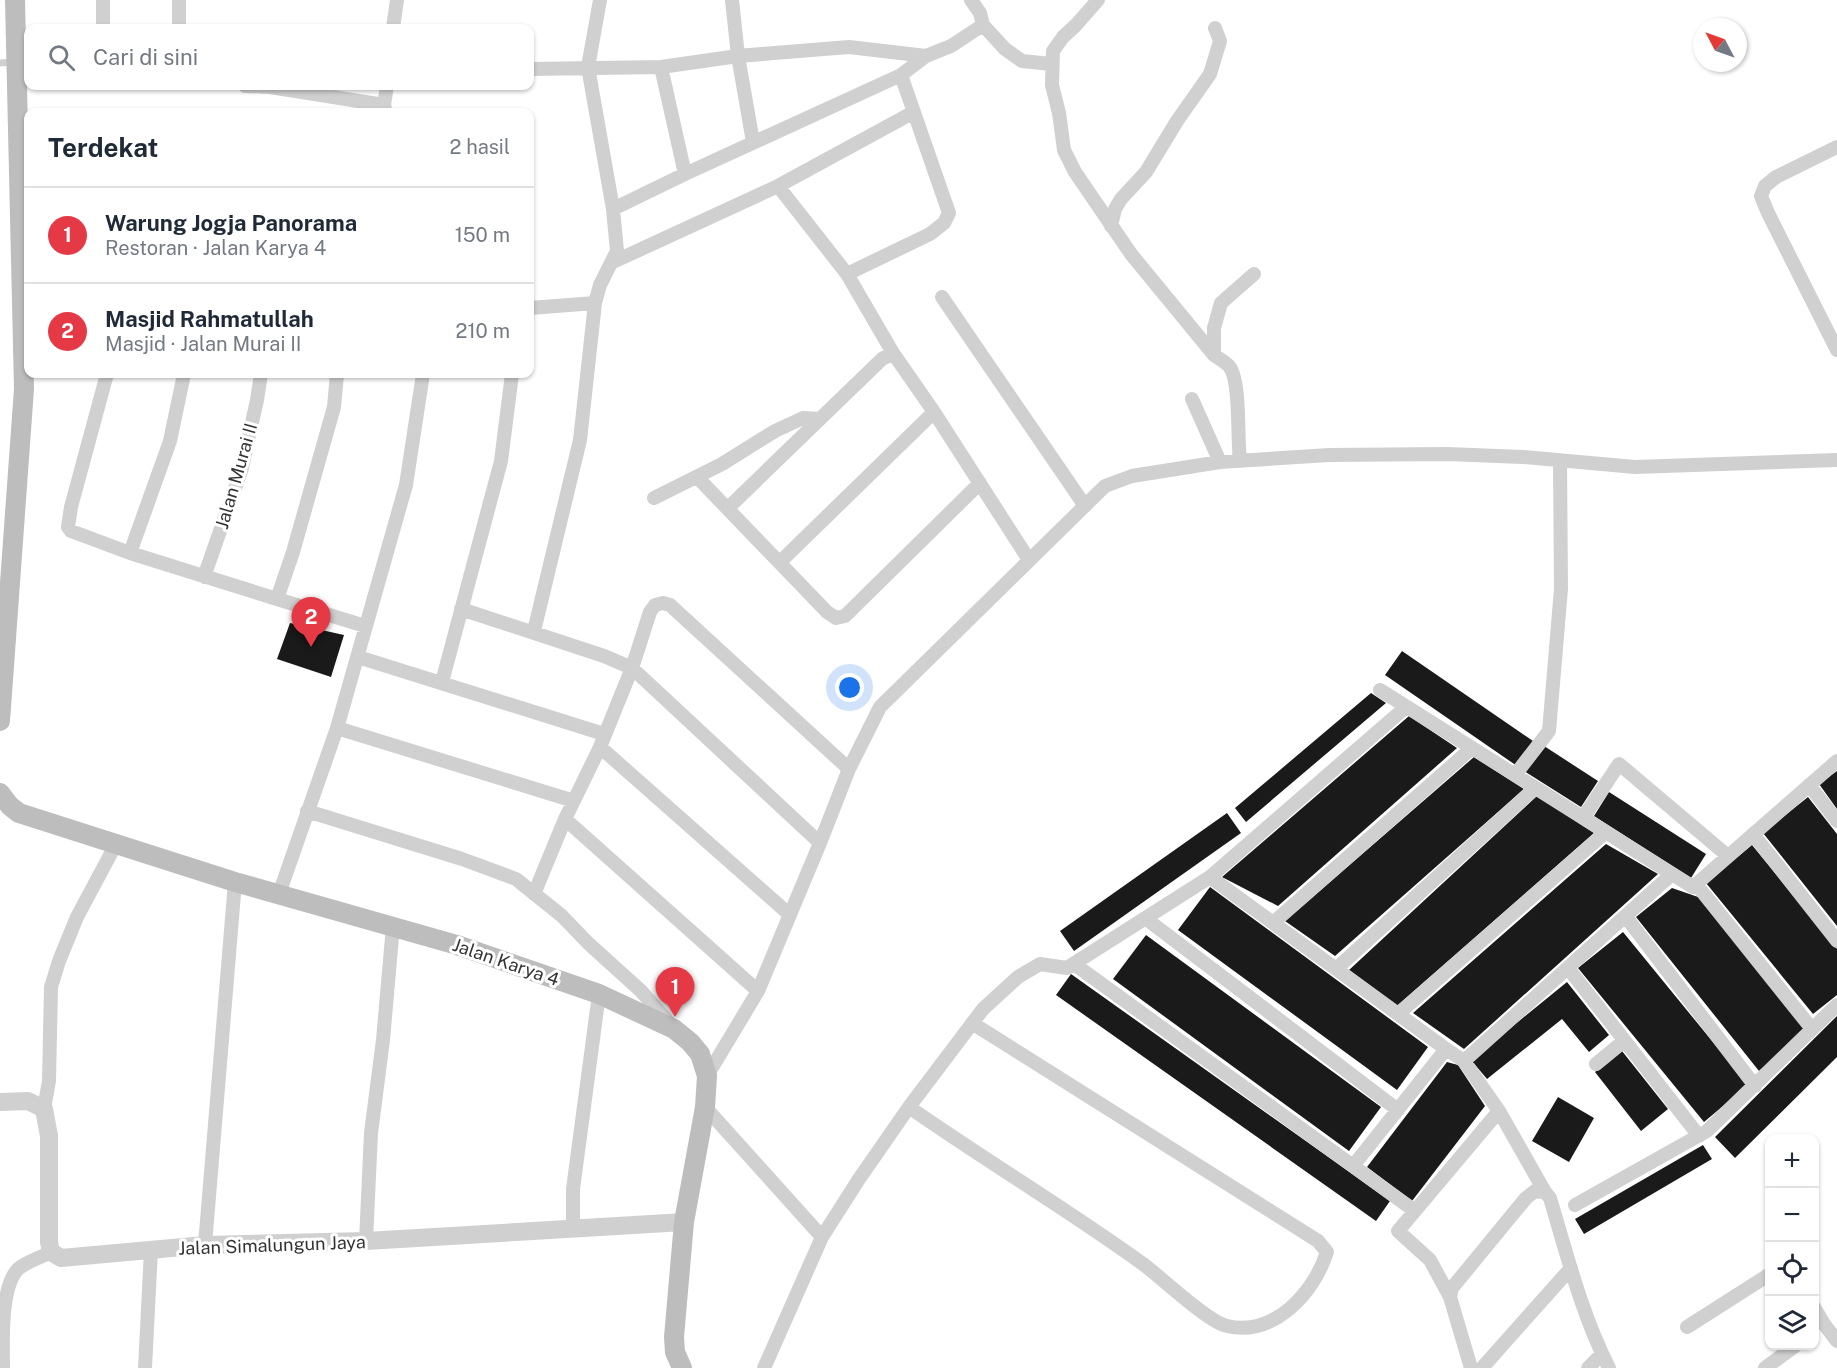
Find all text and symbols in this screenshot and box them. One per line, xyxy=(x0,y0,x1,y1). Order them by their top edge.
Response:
north arrow xyxy=(1693,18,1747,72)
search box xyxy=(24,24,534,90)
icon: search xyxy=(45,41,78,74)
text: Cari di sini xyxy=(93,44,198,70)
text: Terdekat xyxy=(48,132,158,163)
text: 2 hasil xyxy=(450,135,510,159)
text: Warung Jogja Panorama xyxy=(105,210,357,236)
text: 1 xyxy=(63,223,72,247)
text: 150 m xyxy=(455,223,510,247)
text: Restoran · Jalan Karya 4 xyxy=(105,236,326,260)
text: Masjid Rahmatullah xyxy=(105,306,314,332)
text: 2 xyxy=(61,319,74,343)
text: 210 m xyxy=(456,319,510,343)
text: Masjid · Jalan Murai II xyxy=(105,332,302,356)
street label: Jalan Murai II xyxy=(211,421,261,531)
pin: 2 xyxy=(292,598,330,647)
your location xyxy=(835,673,864,702)
street label: Jalan Karya 4 xyxy=(450,934,562,990)
pin: 1 xyxy=(656,968,694,1017)
map controls xyxy=(1765,1134,1819,1350)
button: + xyxy=(1765,1134,1819,1188)
button: − xyxy=(1765,1188,1819,1242)
street label: Jalan Simalungun Jaya xyxy=(178,1231,366,1259)
button: locate xyxy=(1765,1242,1819,1296)
button: layers xyxy=(1765,1296,1819,1350)

